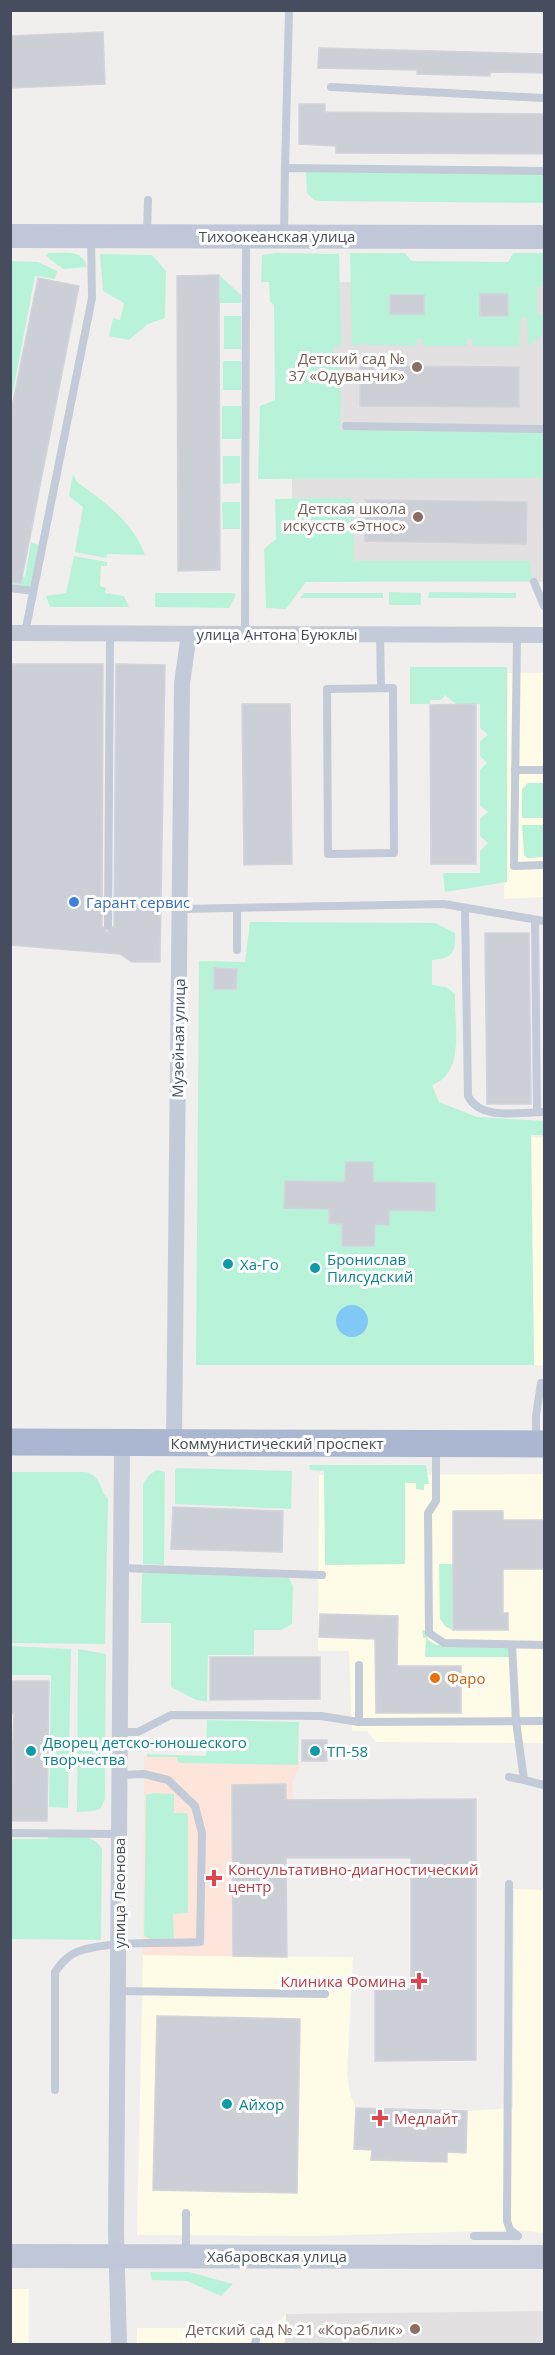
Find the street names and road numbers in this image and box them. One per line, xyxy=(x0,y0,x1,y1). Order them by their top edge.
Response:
street label: Тихоокеанская улица xyxy=(199,226,355,246)
street label: улица Антона Буюклы xyxy=(196,624,358,644)
street label: Музейная улица xyxy=(167,978,189,1098)
street label: Коммунистический проспект xyxy=(170,1433,384,1453)
street label: улица Леонова xyxy=(109,1838,129,1948)
street label: Хабаровская улица xyxy=(207,2246,347,2266)

